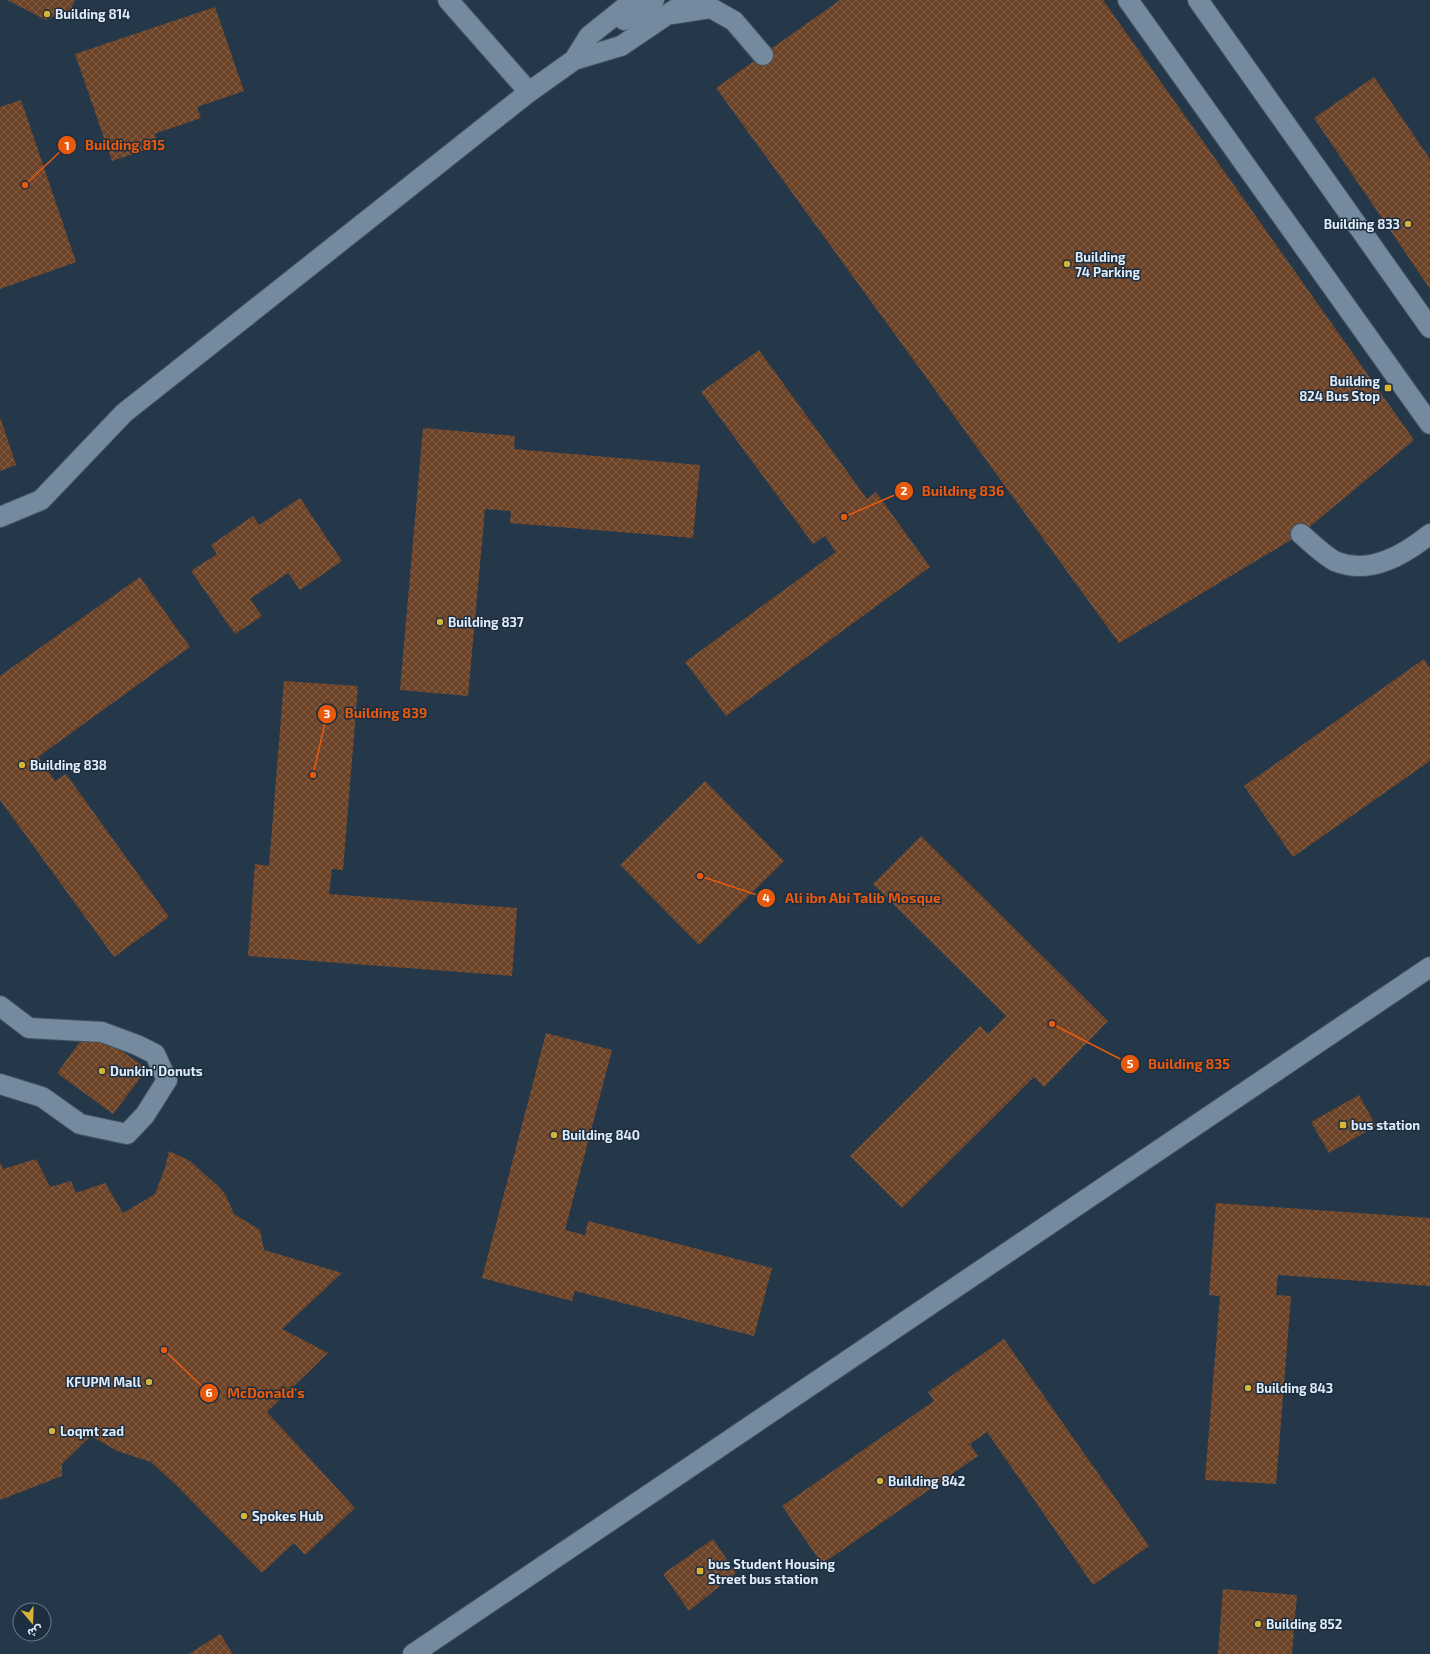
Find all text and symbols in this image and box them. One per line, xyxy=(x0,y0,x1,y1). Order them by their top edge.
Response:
place label: Building 814 xyxy=(55,6,130,22)
marker: Building 814 xyxy=(42,9,52,19)
callout: Building 815 xyxy=(57,132,173,158)
text: Building 815 xyxy=(85,136,165,153)
text: 1 xyxy=(64,138,70,152)
place label: Building 833 xyxy=(1324,216,1400,232)
marker: Building 833 xyxy=(1403,219,1413,229)
place label: Building 74 Parking xyxy=(1075,249,1141,280)
marker: Building 74 Parking xyxy=(1062,259,1072,269)
place label: Building 824 Bus Stop xyxy=(1299,373,1380,404)
marker: Building 824 Bus Stop xyxy=(1383,383,1393,393)
callout: Building 836 xyxy=(894,478,1012,504)
text: Building 836 xyxy=(922,482,1004,499)
text: 2 xyxy=(901,483,908,497)
place label: Building 837 xyxy=(448,614,524,630)
marker: Building 837 xyxy=(435,617,445,627)
callout: Building 839 xyxy=(317,701,435,727)
text: Building 839 xyxy=(345,704,427,721)
text: 3 xyxy=(324,706,331,720)
place label: Building 838 xyxy=(30,757,107,773)
marker: Building 838 xyxy=(17,760,27,770)
callout: Ali ibn Abi Talib Mosque xyxy=(756,885,949,911)
text: Ali ibn Abi Talib Mosque xyxy=(785,889,941,906)
text: 4 xyxy=(762,890,770,904)
callout: Building 835 xyxy=(1120,1051,1238,1077)
text: Building 835 xyxy=(1148,1055,1230,1072)
text: 5 xyxy=(1127,1056,1134,1070)
place label: Dunkin' Donuts xyxy=(110,1063,203,1079)
marker: Dunkin' Donuts xyxy=(97,1066,107,1076)
place label: bus station xyxy=(1351,1117,1420,1133)
marker: bus station xyxy=(1338,1120,1348,1130)
place label: Building 840 xyxy=(562,1127,640,1143)
marker: Building 840 xyxy=(549,1130,559,1140)
place label: KFUPM Mall xyxy=(66,1374,142,1390)
marker: KFUPM Mall xyxy=(144,1377,154,1387)
callout: McDonald's xyxy=(199,1380,313,1406)
place label: Building 843 xyxy=(1256,1380,1333,1396)
marker: Building 843 xyxy=(1243,1383,1253,1393)
text: McDonald's xyxy=(227,1384,305,1401)
text: 6 xyxy=(205,1385,213,1399)
place label: Loqmt zad xyxy=(60,1423,124,1439)
marker: Loqmt zad xyxy=(47,1426,57,1436)
place label: Building 842 xyxy=(888,1473,965,1489)
marker: Building 842 xyxy=(875,1476,885,1486)
place label: Spokes Hub xyxy=(252,1508,324,1524)
marker: Spokes Hub xyxy=(239,1511,249,1521)
place label: bus Student Housing Street bus station xyxy=(708,1556,835,1587)
marker: bus Student Housing Street bus station xyxy=(695,1566,705,1576)
north arrow xyxy=(12,1602,52,1642)
place label: Building 852 xyxy=(1266,1616,1342,1632)
marker: Building 852 xyxy=(1253,1619,1263,1629)
text: ش xyxy=(26,1622,45,1641)

